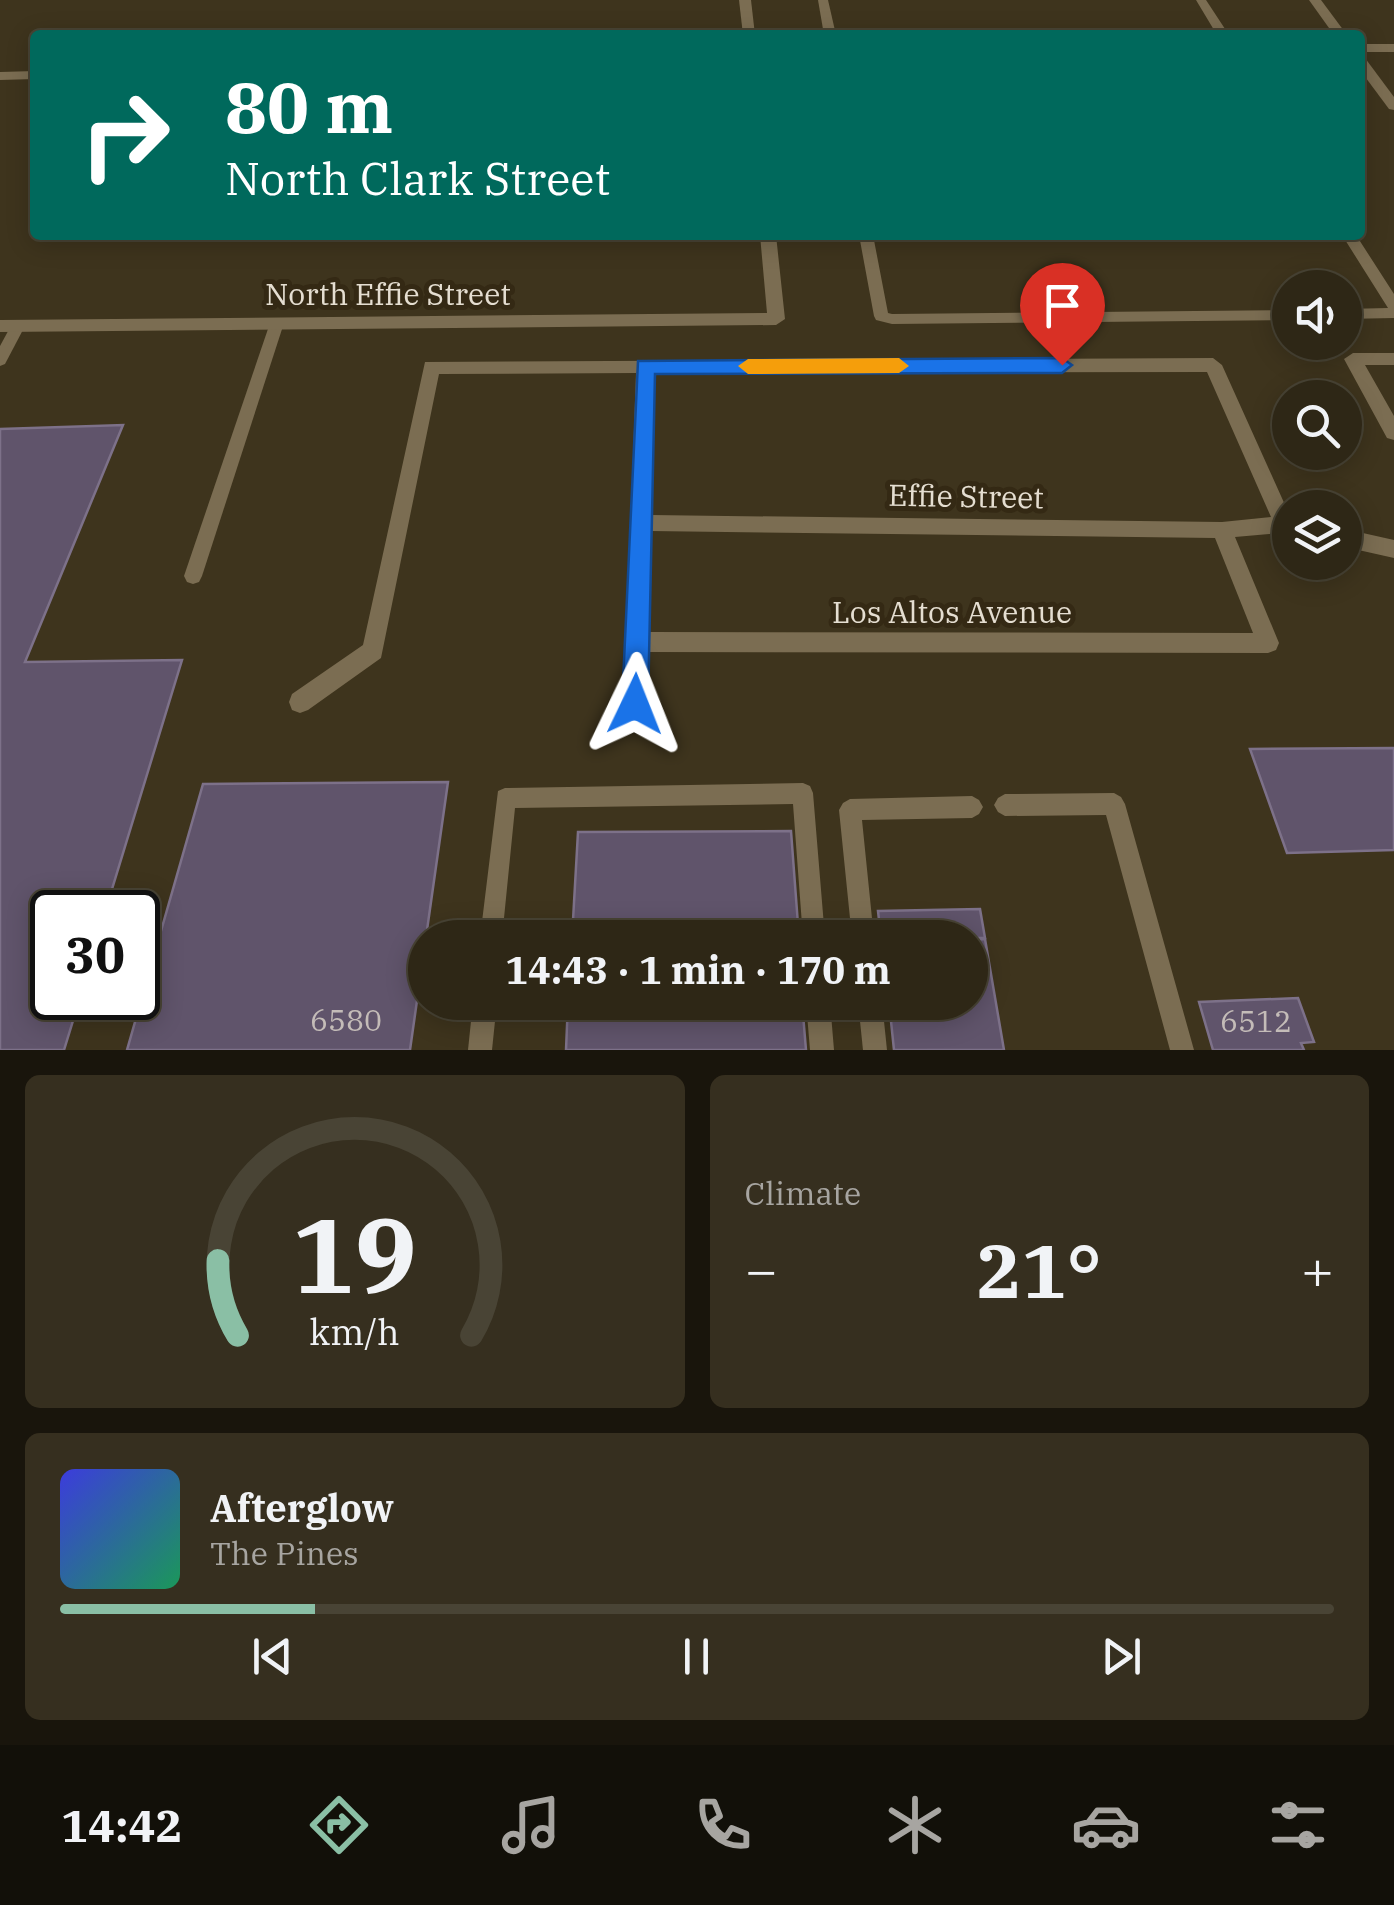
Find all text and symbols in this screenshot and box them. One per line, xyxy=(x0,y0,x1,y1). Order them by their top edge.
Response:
text: 80 m xyxy=(225,61,393,152)
icon: right xyxy=(60,70,190,200)
text: North Clark Street xyxy=(225,149,610,207)
pin xyxy=(1020,263,1105,366)
map controls xyxy=(1272,270,1362,580)
button: sound xyxy=(1272,270,1362,360)
street label: North Effie Street xyxy=(265,274,511,313)
icon: arrive xyxy=(1035,278,1090,333)
button: search xyxy=(1272,380,1362,470)
street label: Effie Street xyxy=(888,475,1044,516)
button: layers xyxy=(1272,490,1362,580)
street label: Los Altos Avenue xyxy=(832,592,1072,631)
position arrow xyxy=(583,652,687,756)
speed limit sign: 30 xyxy=(30,890,160,1020)
text: 14:43 · 1 min · 170 m xyxy=(505,945,891,994)
house number: 6580 xyxy=(310,1000,382,1039)
house number: 6512 xyxy=(1220,1001,1292,1040)
text: Climate xyxy=(745,1172,861,1214)
text: 19 xyxy=(292,1186,417,1322)
text: 21° xyxy=(977,1221,1102,1319)
text: − xyxy=(745,1234,778,1305)
text: + xyxy=(1301,1234,1334,1305)
text: km/h xyxy=(310,1308,400,1355)
text: Afterglow xyxy=(210,1483,394,1532)
text: The Pines xyxy=(210,1532,359,1574)
icon: previous xyxy=(245,1629,300,1684)
icon: pause xyxy=(669,1629,724,1684)
icon: next xyxy=(1094,1629,1149,1684)
icon: directions xyxy=(304,1790,374,1860)
icon: music xyxy=(496,1790,566,1860)
icon: phone xyxy=(688,1790,758,1860)
icon: climate xyxy=(880,1790,950,1860)
icon: car xyxy=(1071,1790,1141,1860)
icon: filters xyxy=(1263,1790,1333,1860)
text: 14:42 xyxy=(61,1796,183,1854)

